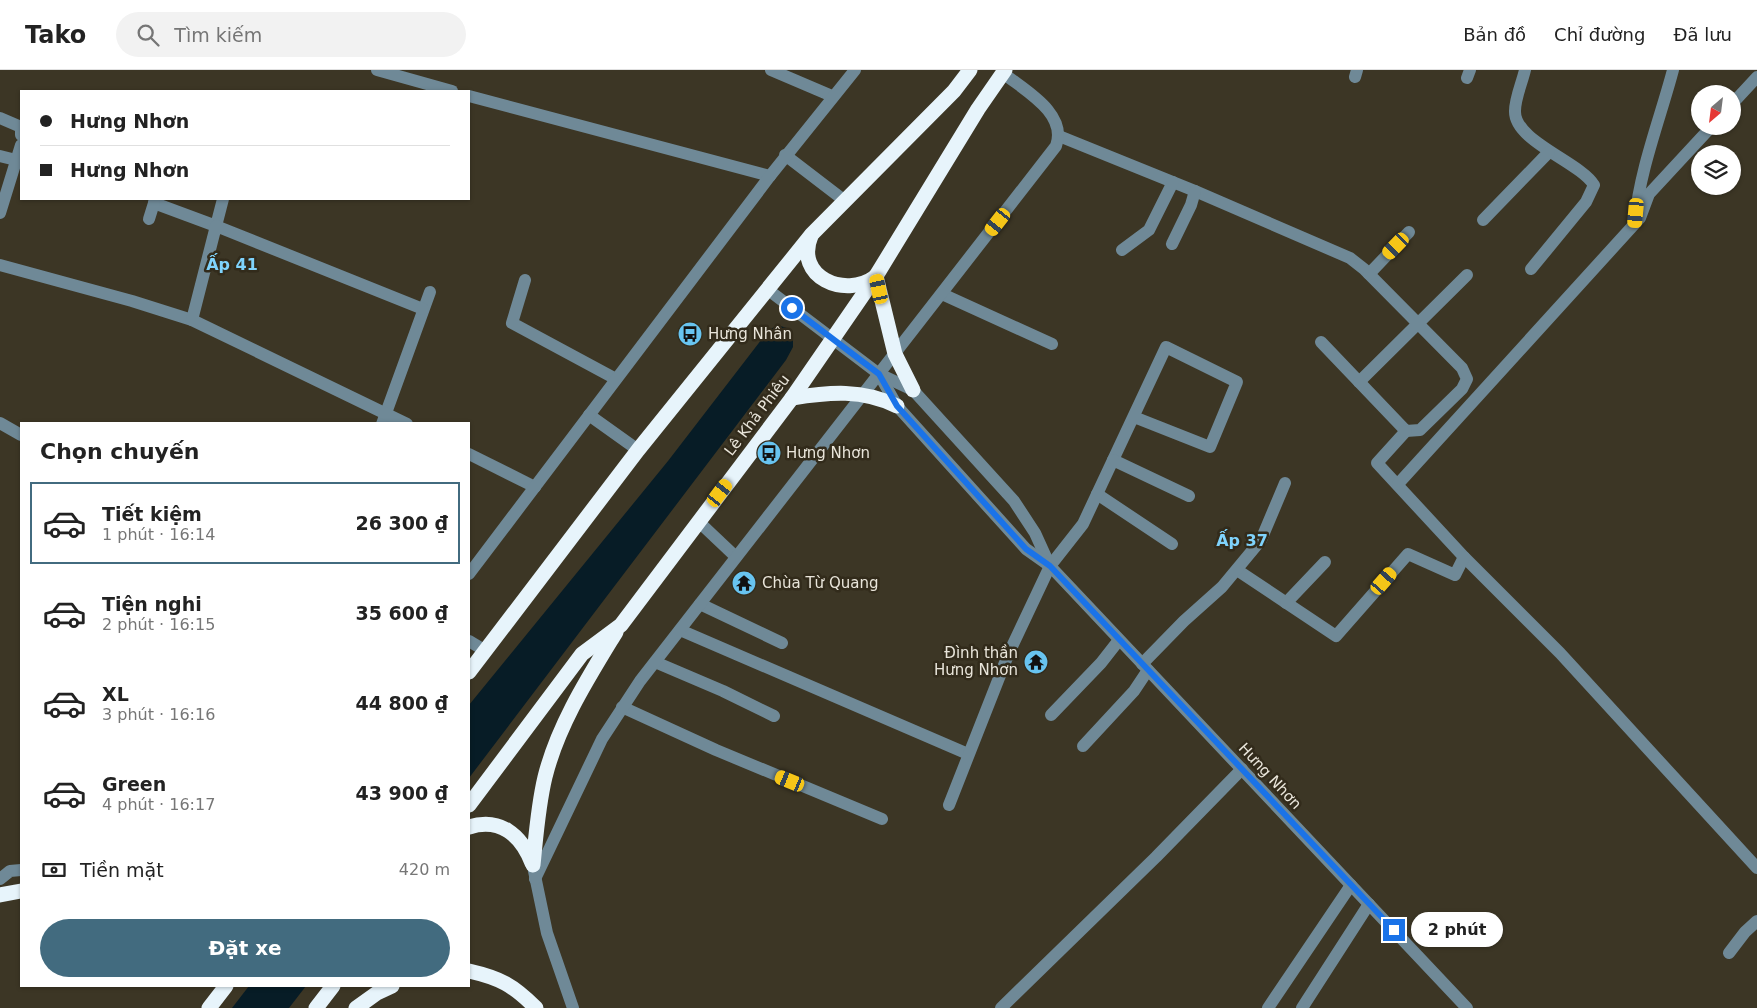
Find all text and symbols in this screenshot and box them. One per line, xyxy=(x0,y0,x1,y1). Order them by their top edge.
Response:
search box xyxy=(116,12,466,57)
text: Tako xyxy=(25,21,86,49)
icon: search xyxy=(134,21,162,49)
text: Tìm kiếm xyxy=(174,24,262,46)
text: Bản đồ xyxy=(1463,24,1526,45)
text: Chỉ đường xyxy=(1554,24,1645,45)
text: Đã lưu xyxy=(1673,24,1732,45)
north arrow xyxy=(1691,85,1741,135)
map controls xyxy=(1691,85,1741,195)
text: Hưng Nhơn xyxy=(70,110,189,132)
button: layers xyxy=(1691,145,1741,195)
text: Hưng Nhơn xyxy=(70,159,189,181)
car xyxy=(1627,197,1644,229)
car xyxy=(982,206,1013,238)
car xyxy=(1380,230,1411,262)
district label: Ấp 41 xyxy=(206,253,258,274)
car xyxy=(868,273,889,305)
route start xyxy=(781,297,803,319)
bus stop icon: Hưng Nhân xyxy=(677,321,703,347)
place label: Hưng Nhân xyxy=(708,325,792,343)
street label: Lê Khả Phiêu xyxy=(721,371,793,459)
text: Chọn chuyến xyxy=(40,439,200,464)
bus stop icon: Hưng Nhơn xyxy=(756,440,782,466)
place label: Hưng Nhơn xyxy=(786,444,870,462)
car xyxy=(704,477,735,509)
icon: car xyxy=(42,501,87,546)
text: Tiết kiệm xyxy=(102,503,202,525)
text: 26 300 ₫ xyxy=(355,512,448,534)
text: 1 phút · 16:14 xyxy=(102,525,215,544)
district label: Ấp 37 xyxy=(1216,529,1268,550)
car xyxy=(1368,565,1399,597)
temple icon: Chùa Từ Quang xyxy=(731,570,757,596)
place label: Chùa Từ Quang xyxy=(762,574,878,592)
icon: car xyxy=(42,591,87,636)
text: Tiện nghi xyxy=(102,593,202,615)
text: 35 600 ₫ xyxy=(355,602,448,624)
text: 2 phút · 16:15 xyxy=(102,615,215,634)
place label: Đình thần Hưng Nhơn xyxy=(934,644,1018,679)
temple icon: Đình thần Hưng Nhơn xyxy=(1023,649,1049,675)
icon: car xyxy=(42,681,87,726)
text: XL xyxy=(102,683,129,705)
text: 44 800 ₫ xyxy=(355,692,448,714)
text: 3 phút · 16:16 xyxy=(102,705,215,724)
street label: Hưng Nhơn xyxy=(1235,739,1305,813)
car xyxy=(773,768,806,794)
icon: car xyxy=(42,771,87,816)
text: Green xyxy=(102,773,166,795)
text: 43 900 ₫ xyxy=(355,782,448,804)
text: 4 phút · 16:17 xyxy=(102,795,215,814)
icon: cash xyxy=(40,856,68,884)
text: Tiền mặt xyxy=(80,859,164,881)
text: 420 m xyxy=(399,860,450,879)
callout: 2 phút xyxy=(1412,912,1504,948)
button: Đặt xe xyxy=(40,919,450,977)
route end xyxy=(1383,919,1405,941)
text: 2 phút xyxy=(1428,920,1486,939)

